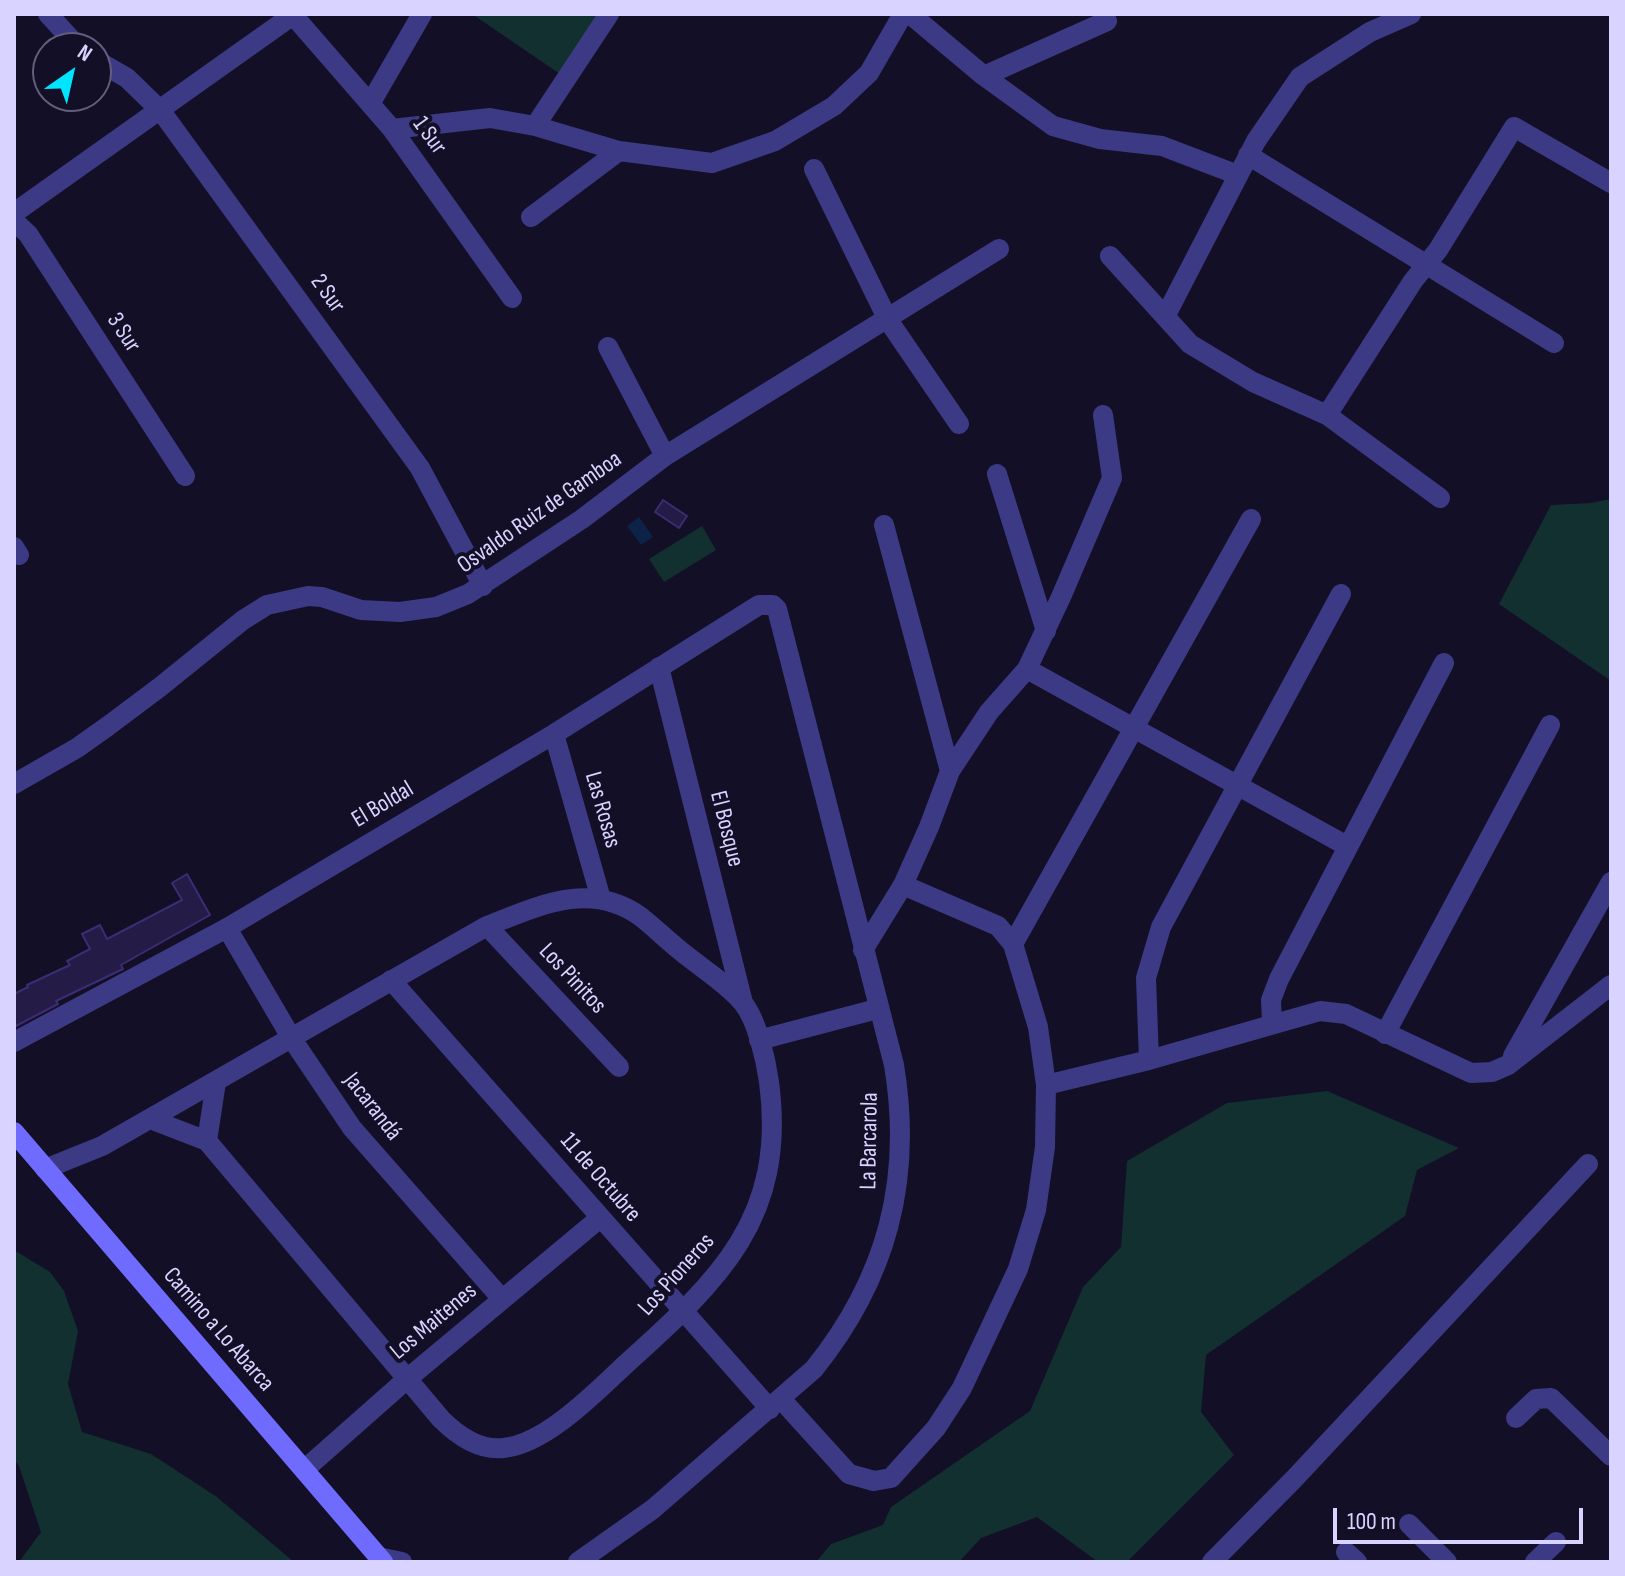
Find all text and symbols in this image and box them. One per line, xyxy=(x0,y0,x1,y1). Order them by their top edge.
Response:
north arrow xyxy=(32,32,112,112)
text: N xyxy=(72,39,97,68)
street label: 1 Sur xyxy=(406,112,452,160)
street label: 2 Sur xyxy=(303,269,351,319)
street label: 3 Sur xyxy=(100,308,146,358)
street label: Osvaldo Ruiz de Gamboa xyxy=(452,446,628,580)
street label: Las Rosas xyxy=(577,769,627,851)
street label: El Boldal xyxy=(347,775,419,835)
street label: El Bosque xyxy=(703,788,749,870)
street label: Los Pinitos xyxy=(532,938,612,1020)
street label: Jacarandá xyxy=(337,1067,407,1147)
street label: La Barcarola xyxy=(855,1092,885,1190)
street label: 11 de Octubre xyxy=(553,1127,647,1229)
street label: Los Pioneros xyxy=(633,1228,721,1322)
street label: Camino a Lo Abarca xyxy=(156,1262,280,1398)
street label: Los Maitenes xyxy=(385,1277,483,1367)
scale bar xyxy=(1337,1492,1587,1542)
text: 100 m xyxy=(1347,1507,1396,1536)

